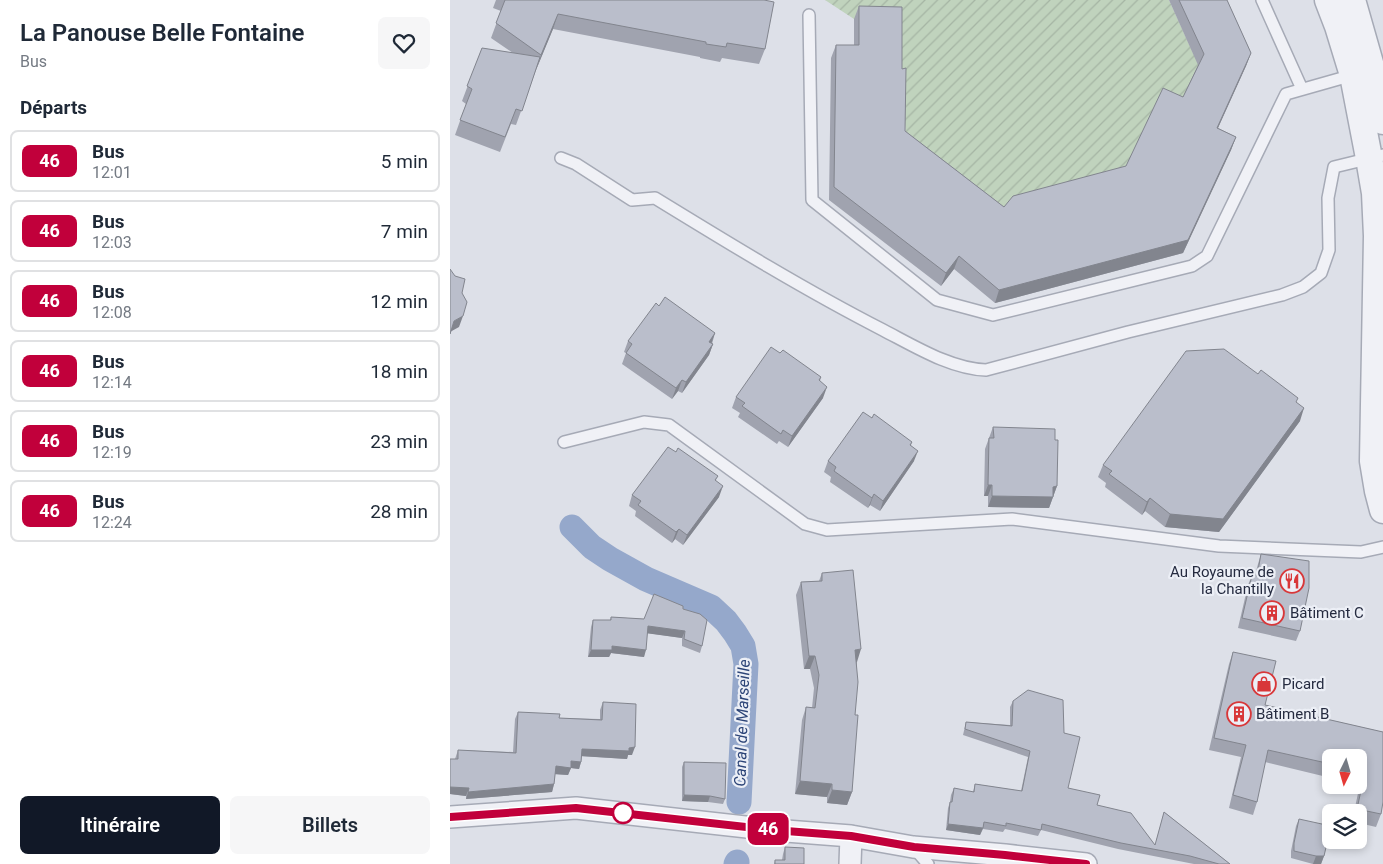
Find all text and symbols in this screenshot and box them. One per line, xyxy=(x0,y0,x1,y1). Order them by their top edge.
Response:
button: heart xyxy=(378,17,430,69)
text: La Panouse Belle Fontaine xyxy=(20,19,305,47)
text: Bus xyxy=(20,52,47,71)
text: Départs xyxy=(20,96,87,119)
text: Bus xyxy=(92,140,125,163)
text: 46 xyxy=(39,150,60,171)
text: 5 min xyxy=(381,150,428,173)
text: 12:01 xyxy=(92,163,132,182)
text: Bus xyxy=(92,210,125,233)
text: 46 xyxy=(39,220,60,241)
text: 7 min xyxy=(381,220,428,243)
text: 12:03 xyxy=(92,233,132,252)
text: Bus xyxy=(92,280,125,303)
text: 46 xyxy=(39,290,60,311)
text: 12 min xyxy=(370,290,428,313)
text: 12:08 xyxy=(92,303,132,322)
text: Bus xyxy=(92,350,125,373)
text: 46 xyxy=(39,360,60,381)
text: 18 min xyxy=(370,360,428,383)
text: 12:14 xyxy=(92,373,132,392)
text: Bus xyxy=(92,420,125,443)
text: 46 xyxy=(39,430,60,451)
text: 23 min xyxy=(370,430,428,453)
text: 12:19 xyxy=(92,443,132,462)
text: Bus xyxy=(92,490,125,513)
text: 46 xyxy=(39,500,60,521)
text: 28 min xyxy=(370,500,428,523)
text: 12:24 xyxy=(92,513,132,532)
place label: Au Royaume de la Chantilly xyxy=(1170,563,1274,598)
restaurant icon: Au Royaume de la Chantilly xyxy=(1279,568,1305,594)
building icon: Bâtiment C xyxy=(1259,600,1285,626)
place label: Bâtiment C xyxy=(1290,604,1364,622)
water label: Canal de Marseille xyxy=(730,659,754,787)
shop icon: Picard xyxy=(1251,671,1277,697)
place label: Picard xyxy=(1282,675,1325,693)
building icon: Bâtiment B xyxy=(1226,701,1252,727)
place label: Bâtiment B xyxy=(1256,705,1329,723)
north arrow xyxy=(1322,749,1368,794)
map controls xyxy=(1322,749,1367,849)
button: Itinéraire xyxy=(20,796,220,854)
button: Billets xyxy=(230,796,430,854)
unlabelled marker xyxy=(612,802,634,824)
button: layers xyxy=(1322,804,1367,849)
line badge: 46 xyxy=(746,813,790,845)
text: 46 xyxy=(758,818,778,839)

